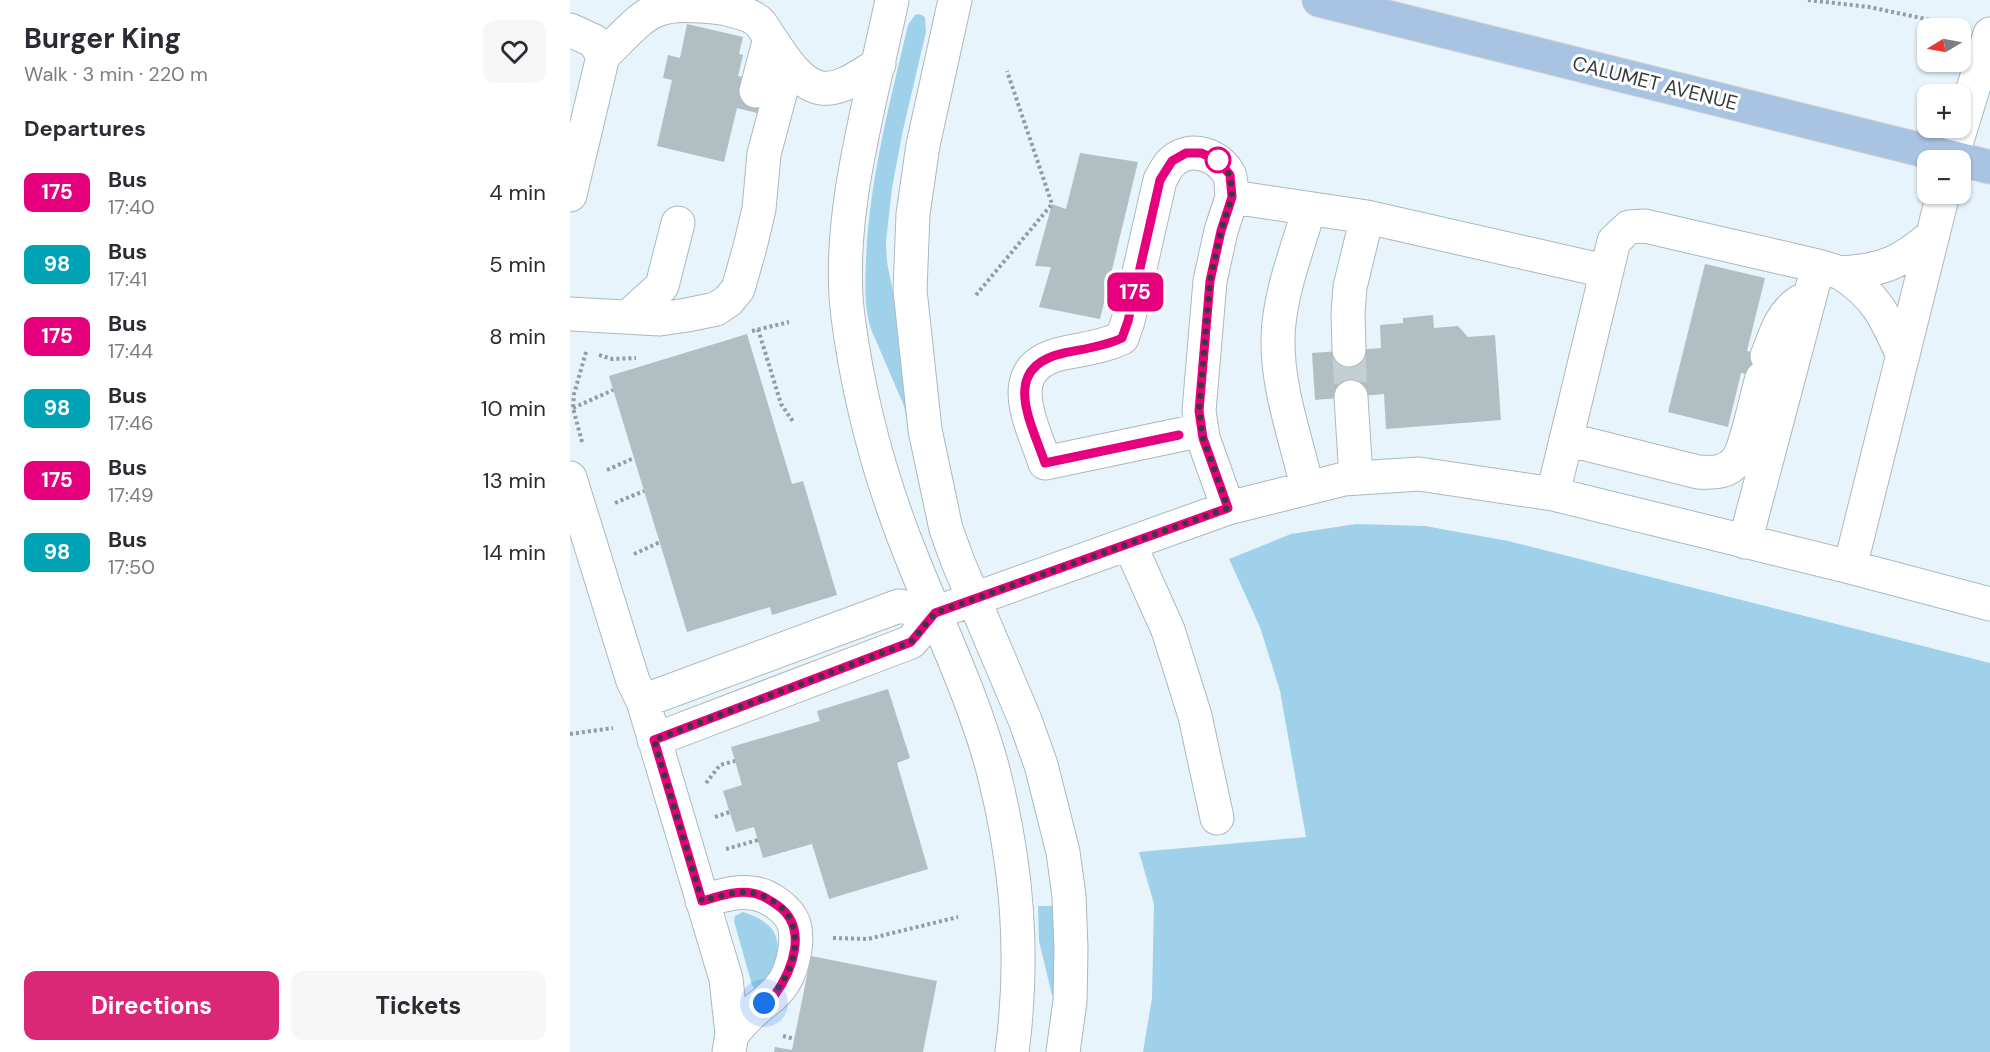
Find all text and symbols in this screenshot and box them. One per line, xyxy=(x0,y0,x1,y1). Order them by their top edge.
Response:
north arrow xyxy=(1917,18,1971,72)
map controls xyxy=(1917,18,1971,204)
text: Burger King xyxy=(24,20,181,57)
button: heart xyxy=(483,20,546,83)
street label: CALUMET AVENUE xyxy=(1570,50,1740,116)
text: Walk · 3 min · 220 m xyxy=(24,61,208,87)
button: + xyxy=(1917,84,1971,138)
text: Departures xyxy=(24,114,146,143)
unlabelled marker xyxy=(1205,147,1231,173)
button: − xyxy=(1917,150,1971,204)
text: Bus xyxy=(108,165,147,194)
text: 175 xyxy=(41,178,73,206)
text: 4 min xyxy=(489,178,546,207)
text: 17:40 xyxy=(108,194,155,220)
text: Bus xyxy=(108,237,147,266)
text: 98 xyxy=(44,250,70,278)
text: 5 min xyxy=(489,250,546,279)
text: 17:41 xyxy=(108,266,147,292)
line badge: 175 xyxy=(1100,272,1170,312)
text: 175 xyxy=(1119,278,1151,306)
text: Bus xyxy=(108,309,147,338)
text: 175 xyxy=(41,322,73,350)
text: 8 min xyxy=(489,322,546,351)
text: 17:44 xyxy=(108,338,153,364)
text: Bus xyxy=(108,381,147,410)
text: 98 xyxy=(44,394,70,422)
text: 10 min xyxy=(481,394,546,423)
text: 17:46 xyxy=(108,410,154,436)
text: Bus xyxy=(108,453,147,482)
text: 175 xyxy=(41,466,73,494)
text: 13 min xyxy=(483,466,546,495)
text: 17:49 xyxy=(108,482,154,508)
text: Bus xyxy=(108,525,147,554)
text: 98 xyxy=(44,538,70,566)
text: 14 min xyxy=(482,538,546,567)
text: 17:50 xyxy=(108,554,155,580)
button: Directions xyxy=(24,971,279,1040)
button: Tickets xyxy=(291,971,546,1040)
your location xyxy=(749,988,779,1018)

